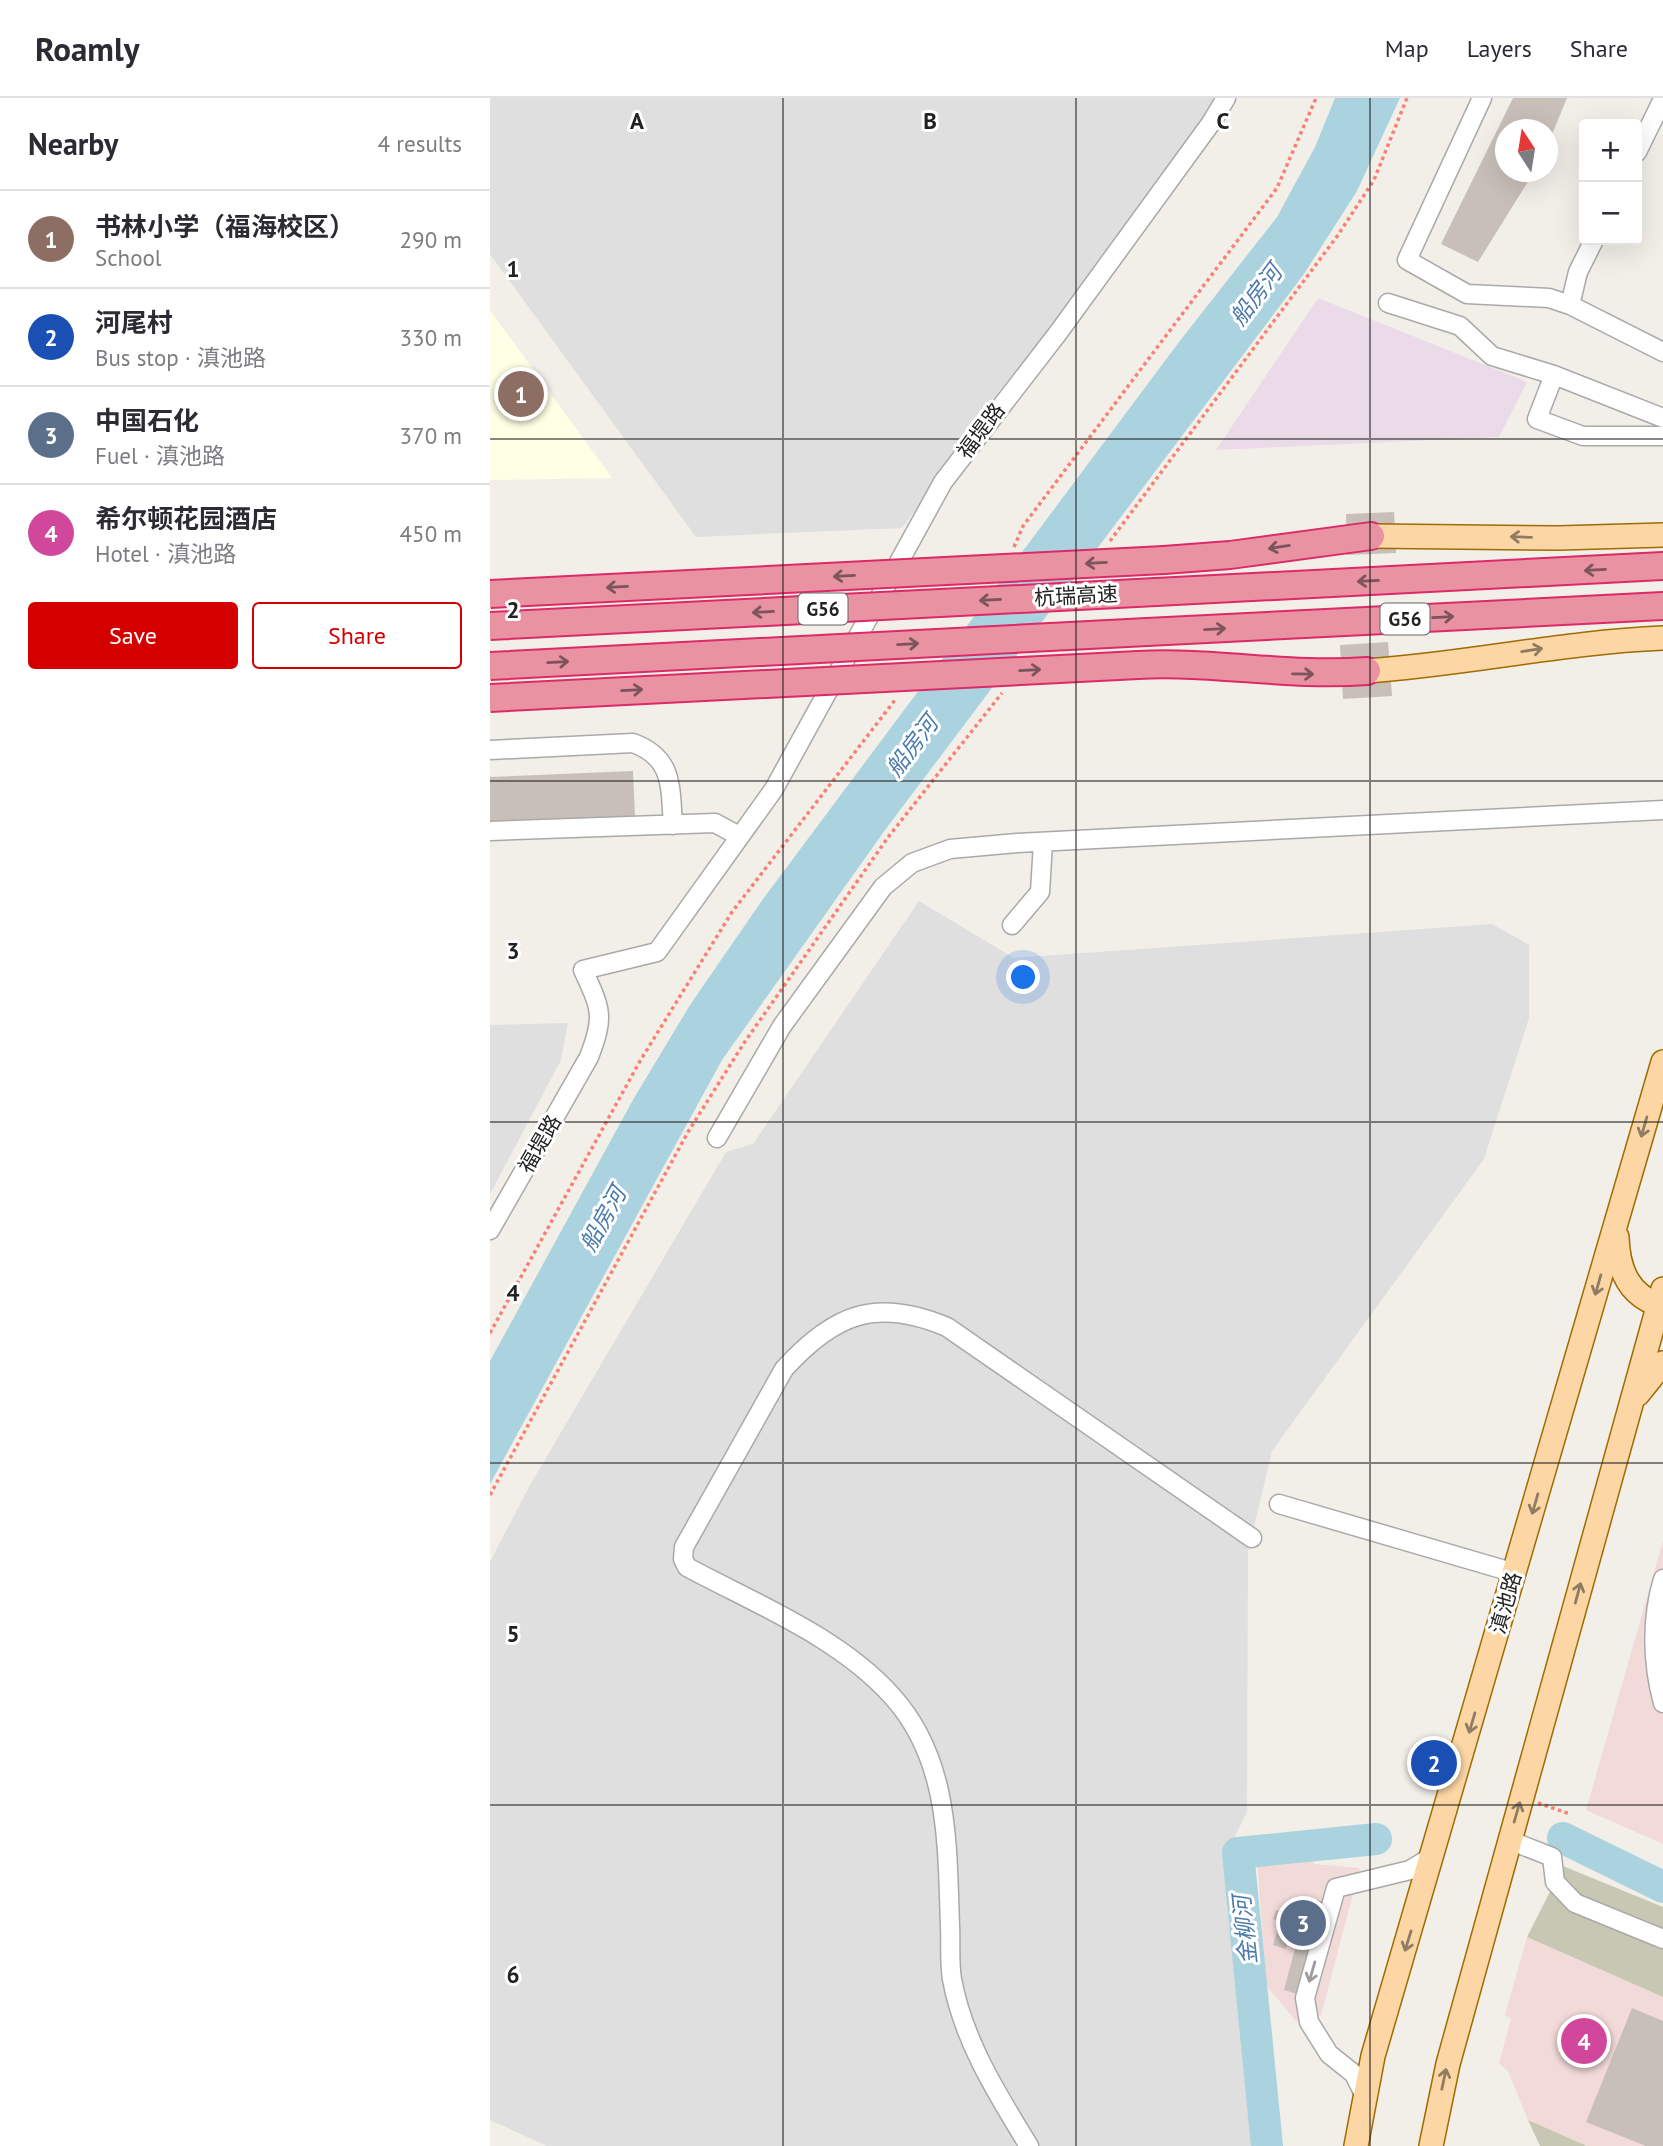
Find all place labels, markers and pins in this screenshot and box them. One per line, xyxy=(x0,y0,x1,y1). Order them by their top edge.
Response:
pin: 1 xyxy=(498,368,544,420)
pin: 2 xyxy=(1411,1737,1457,1789)
pin: 3 xyxy=(1280,1897,1326,1949)
pin: 4 xyxy=(1561,2015,1607,2067)

